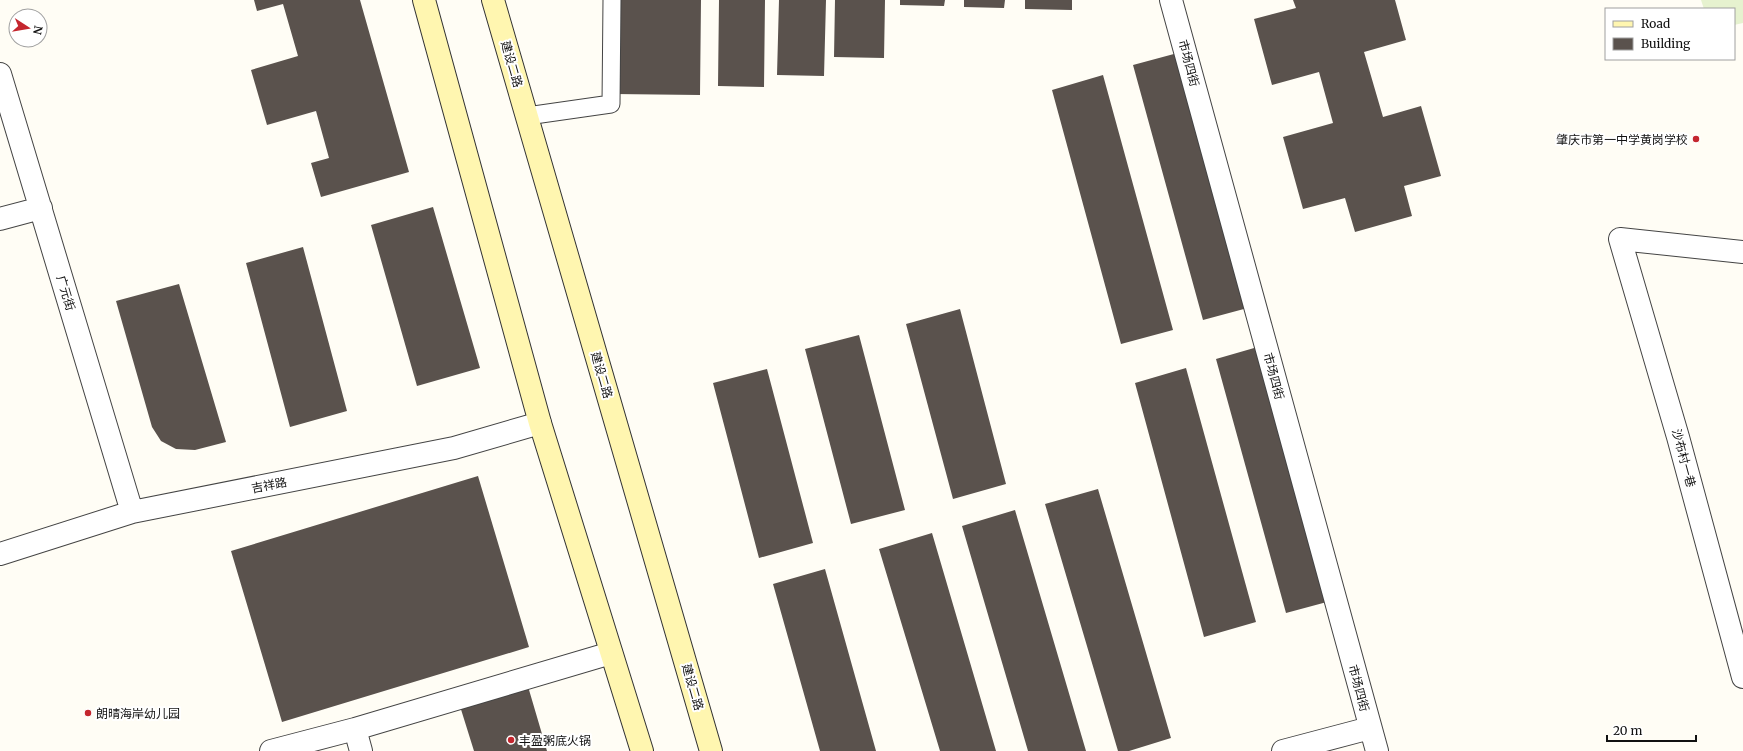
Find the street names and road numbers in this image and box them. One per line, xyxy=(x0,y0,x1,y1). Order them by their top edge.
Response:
street label: 市场四街 xyxy=(1176,38,1202,88)
street label: 建设二路 xyxy=(498,39,526,89)
street label: 广元街 xyxy=(54,274,78,312)
street label: 建设二路 xyxy=(588,350,616,400)
street label: 市场四街 xyxy=(1261,351,1287,401)
street label: 沙布村一巷 xyxy=(1669,427,1699,489)
street label: 吉祥路 xyxy=(250,474,288,496)
street label: 建设二路 xyxy=(679,662,707,712)
street label: 市场四街 xyxy=(1346,663,1372,713)

